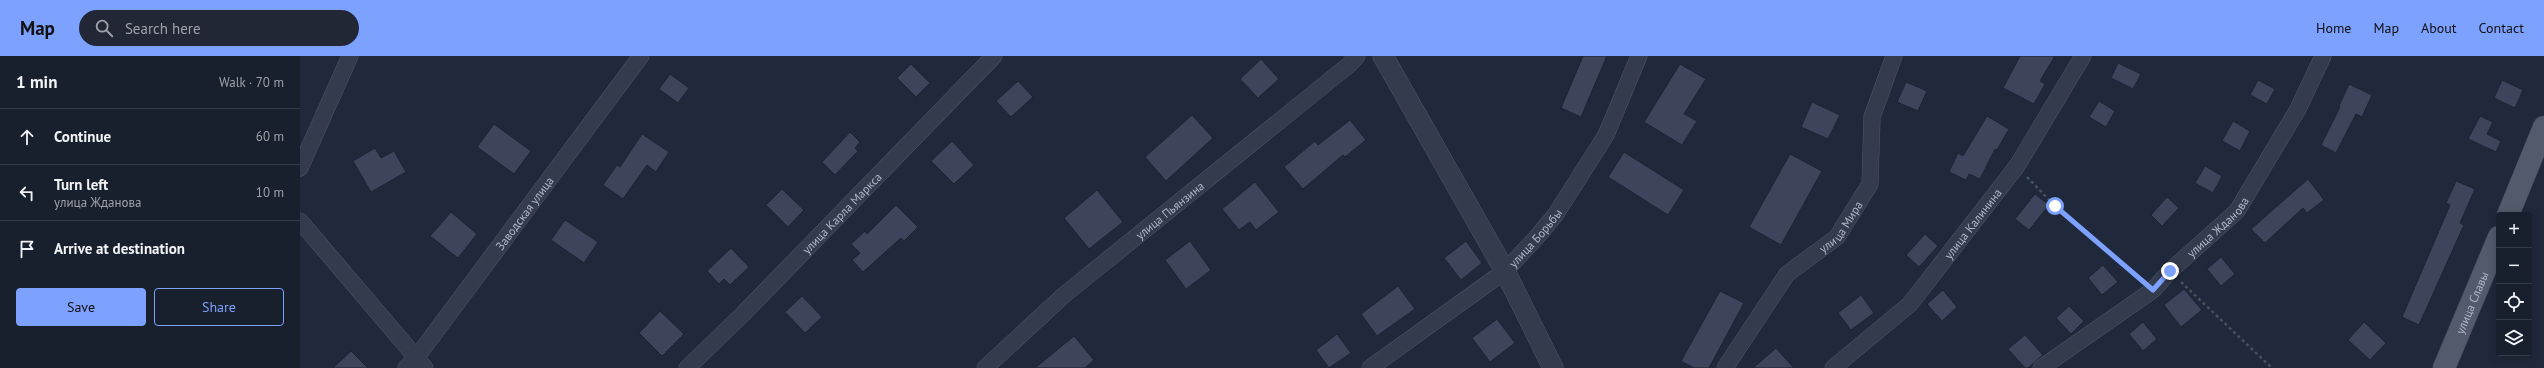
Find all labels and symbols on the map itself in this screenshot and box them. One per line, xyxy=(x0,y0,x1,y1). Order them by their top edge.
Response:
street label: улица Карла Маркса xyxy=(799,169,884,257)
street label: Заводская улица xyxy=(492,173,556,253)
street label: улица Пьянзина xyxy=(1132,178,1207,242)
street label: улица Калинина xyxy=(1940,185,2004,262)
street label: улица Жданова xyxy=(2183,194,2251,260)
route start xyxy=(2046,197,2064,215)
street label: улица Мира xyxy=(1816,198,1865,255)
street label: улица Борьбы xyxy=(1505,206,1565,270)
route end xyxy=(2161,262,2179,280)
street label: улица Славы xyxy=(2452,269,2491,336)

